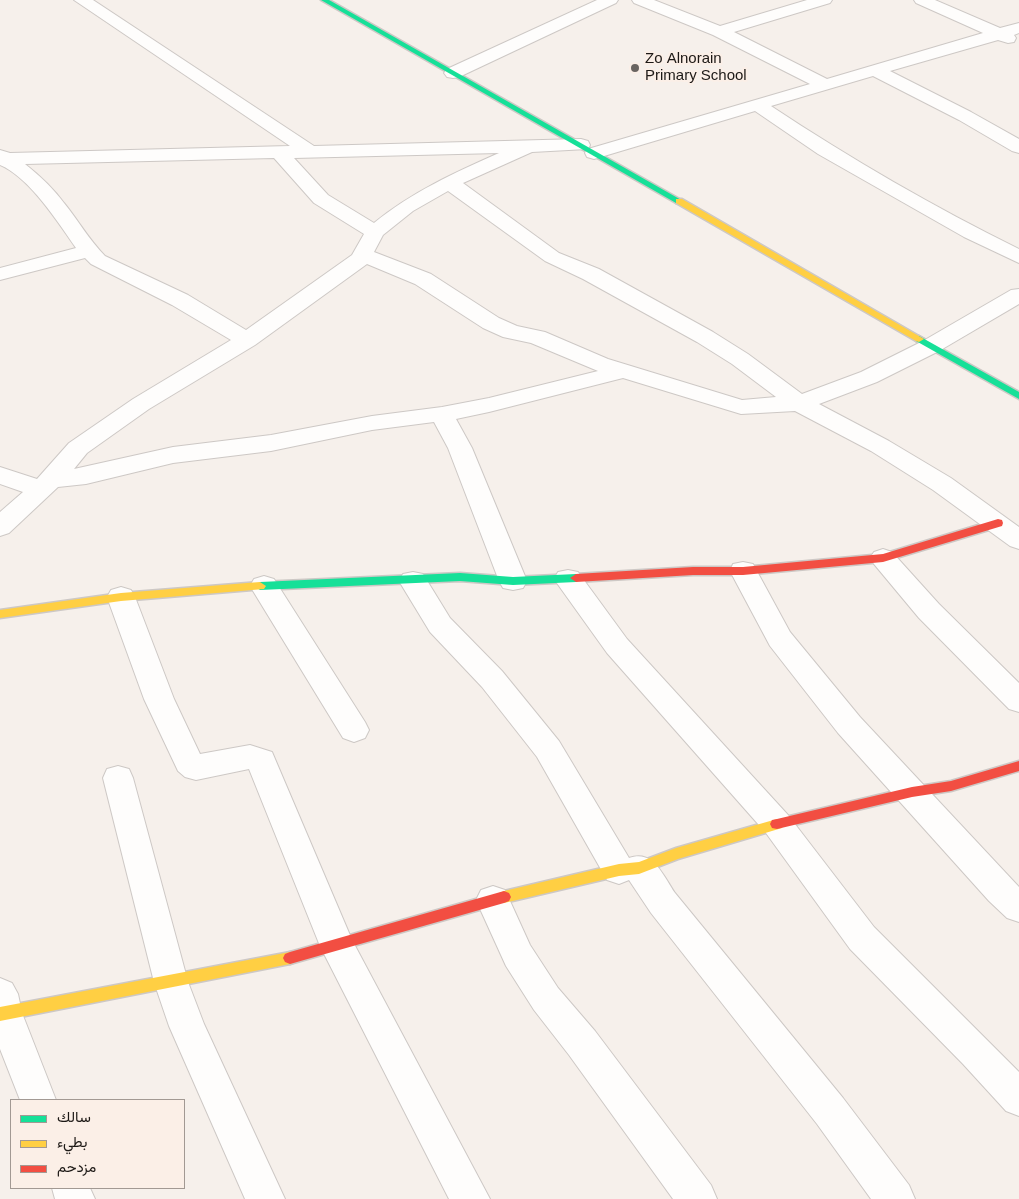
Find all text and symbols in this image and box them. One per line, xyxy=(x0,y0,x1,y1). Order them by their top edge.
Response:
place label: Zo Alnorain Primary School xyxy=(645,50,747,85)
marker: Zo Alnorain Primary School xyxy=(629,62,641,74)
legend xyxy=(10,1099,185,1189)
text: سالك xyxy=(57,1108,91,1125)
text: بطيء xyxy=(57,1133,87,1150)
text: مزدحم xyxy=(57,1158,96,1175)

